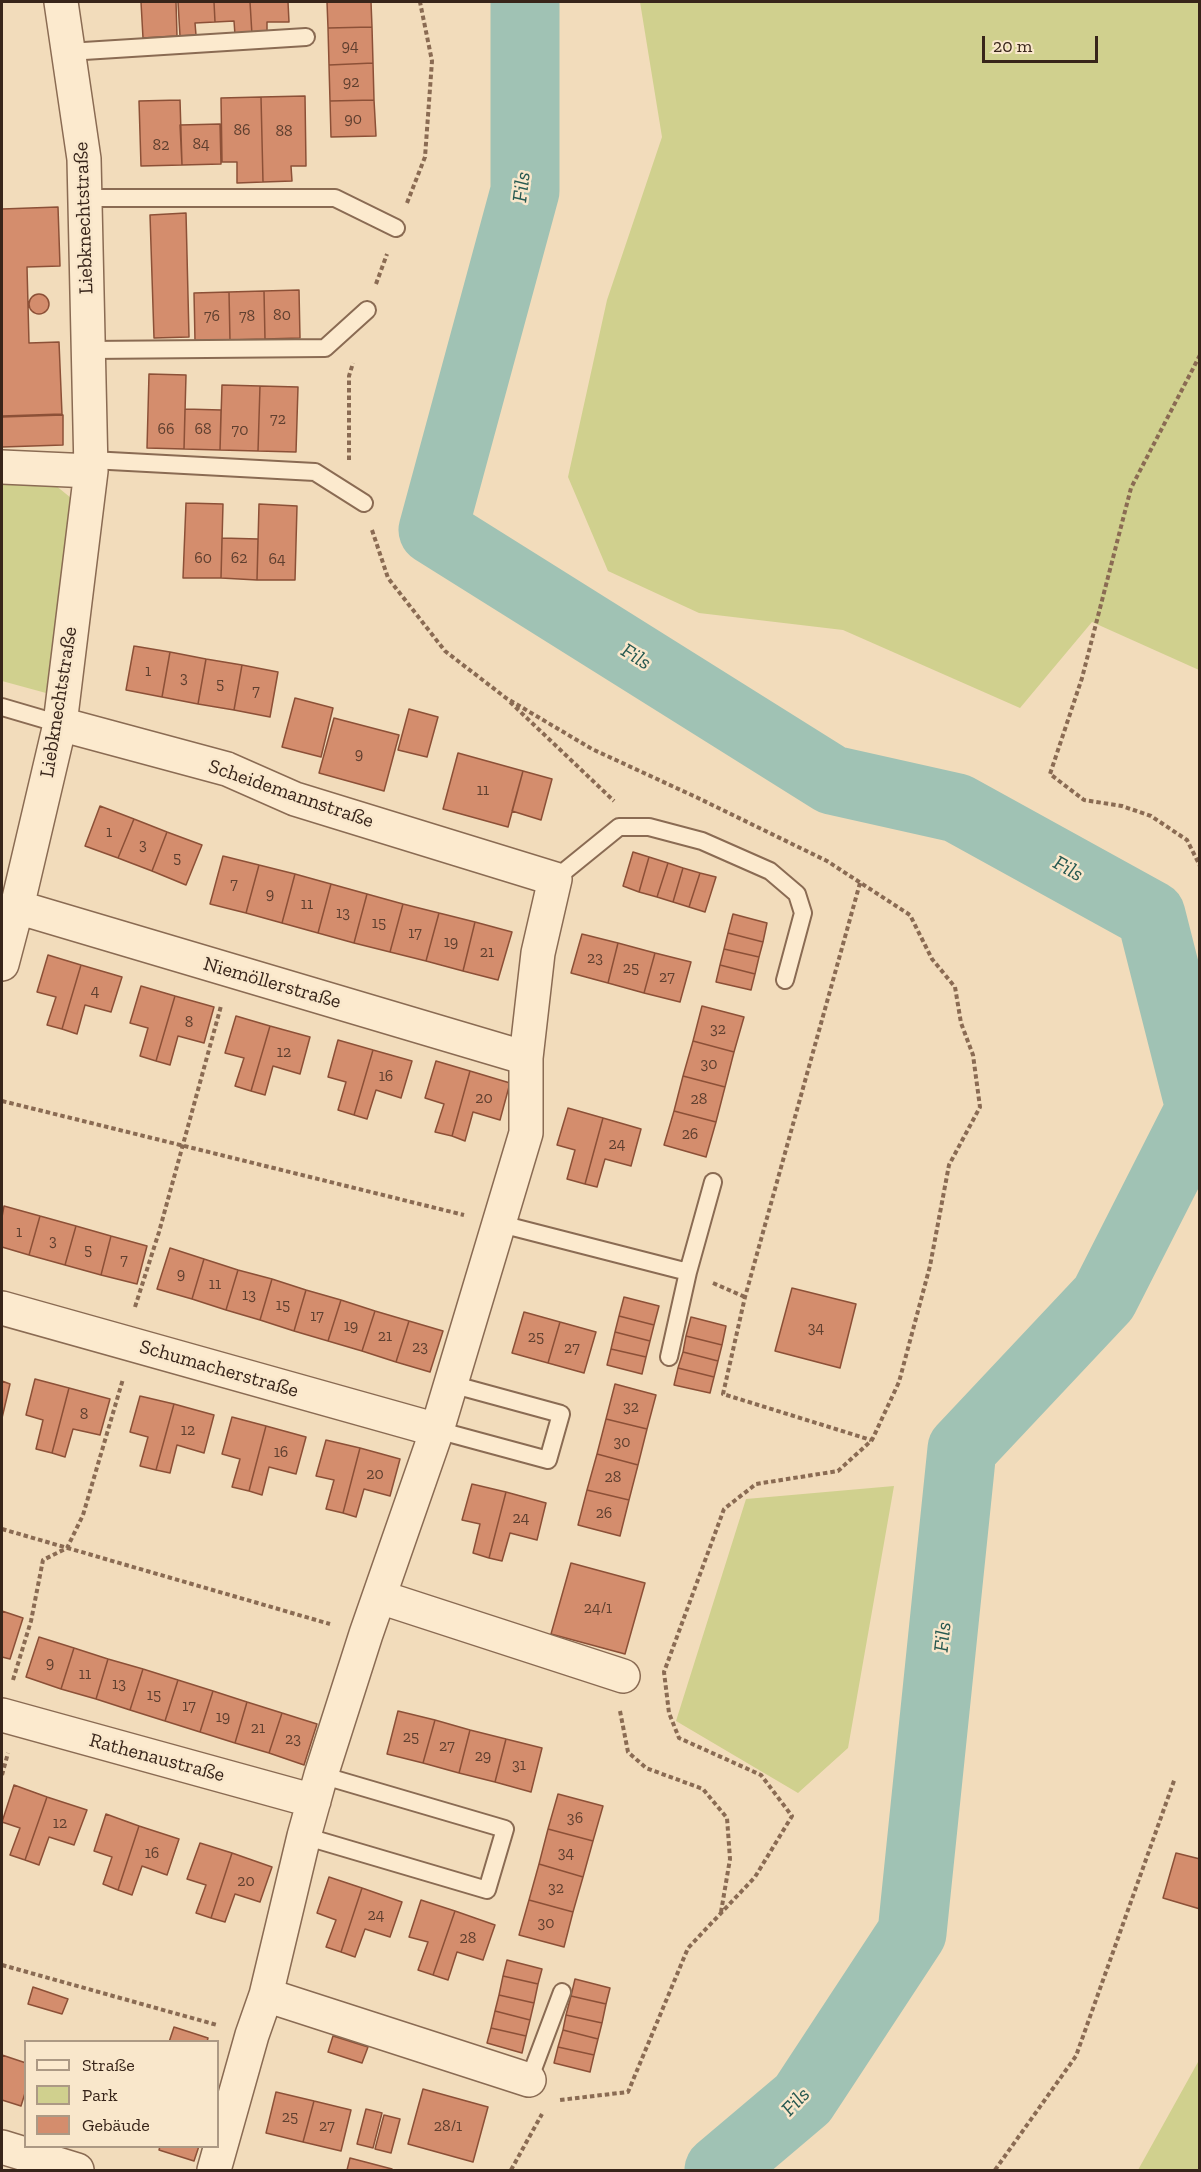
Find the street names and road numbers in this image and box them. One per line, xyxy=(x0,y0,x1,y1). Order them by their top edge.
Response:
street label: Liebknechtstraße xyxy=(69,141,99,295)
street label: Liebknechtstraße xyxy=(35,625,83,779)
street label: Scheidemannstraße xyxy=(205,754,377,834)
street label: Niemöllerstraße xyxy=(200,952,344,1014)
street label: Schumacherstraße xyxy=(137,1335,301,1403)
street label: Rathenaustraße xyxy=(87,1728,227,1788)

